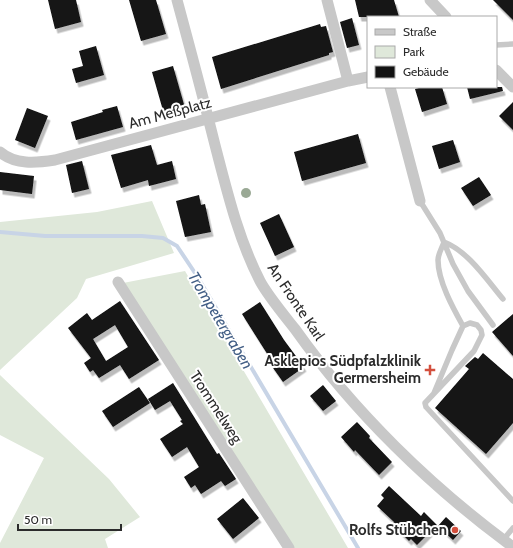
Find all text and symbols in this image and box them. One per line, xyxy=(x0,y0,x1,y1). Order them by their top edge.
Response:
legend xyxy=(367,16,497,88)
text: Straße xyxy=(403,24,436,39)
text: Park xyxy=(403,44,425,59)
text: Gebäude xyxy=(403,64,449,79)
street label: Am Meßplatz xyxy=(127,93,213,133)
street label: An Fronte Karl xyxy=(264,260,329,344)
water label: Trompetergraben xyxy=(184,268,257,372)
place label: Asklepios Südpfalzklinik Germersheim xyxy=(265,352,422,387)
marker: Asklepios Südpfalzklinik Germersheim xyxy=(424,364,436,376)
street label: Trommelweg xyxy=(186,367,246,447)
scale bar xyxy=(18,506,121,532)
text: 50 m xyxy=(24,512,52,527)
place label: Rolfs Stübchen xyxy=(349,521,447,539)
marker: Rolfs Stübchen xyxy=(450,525,460,535)

